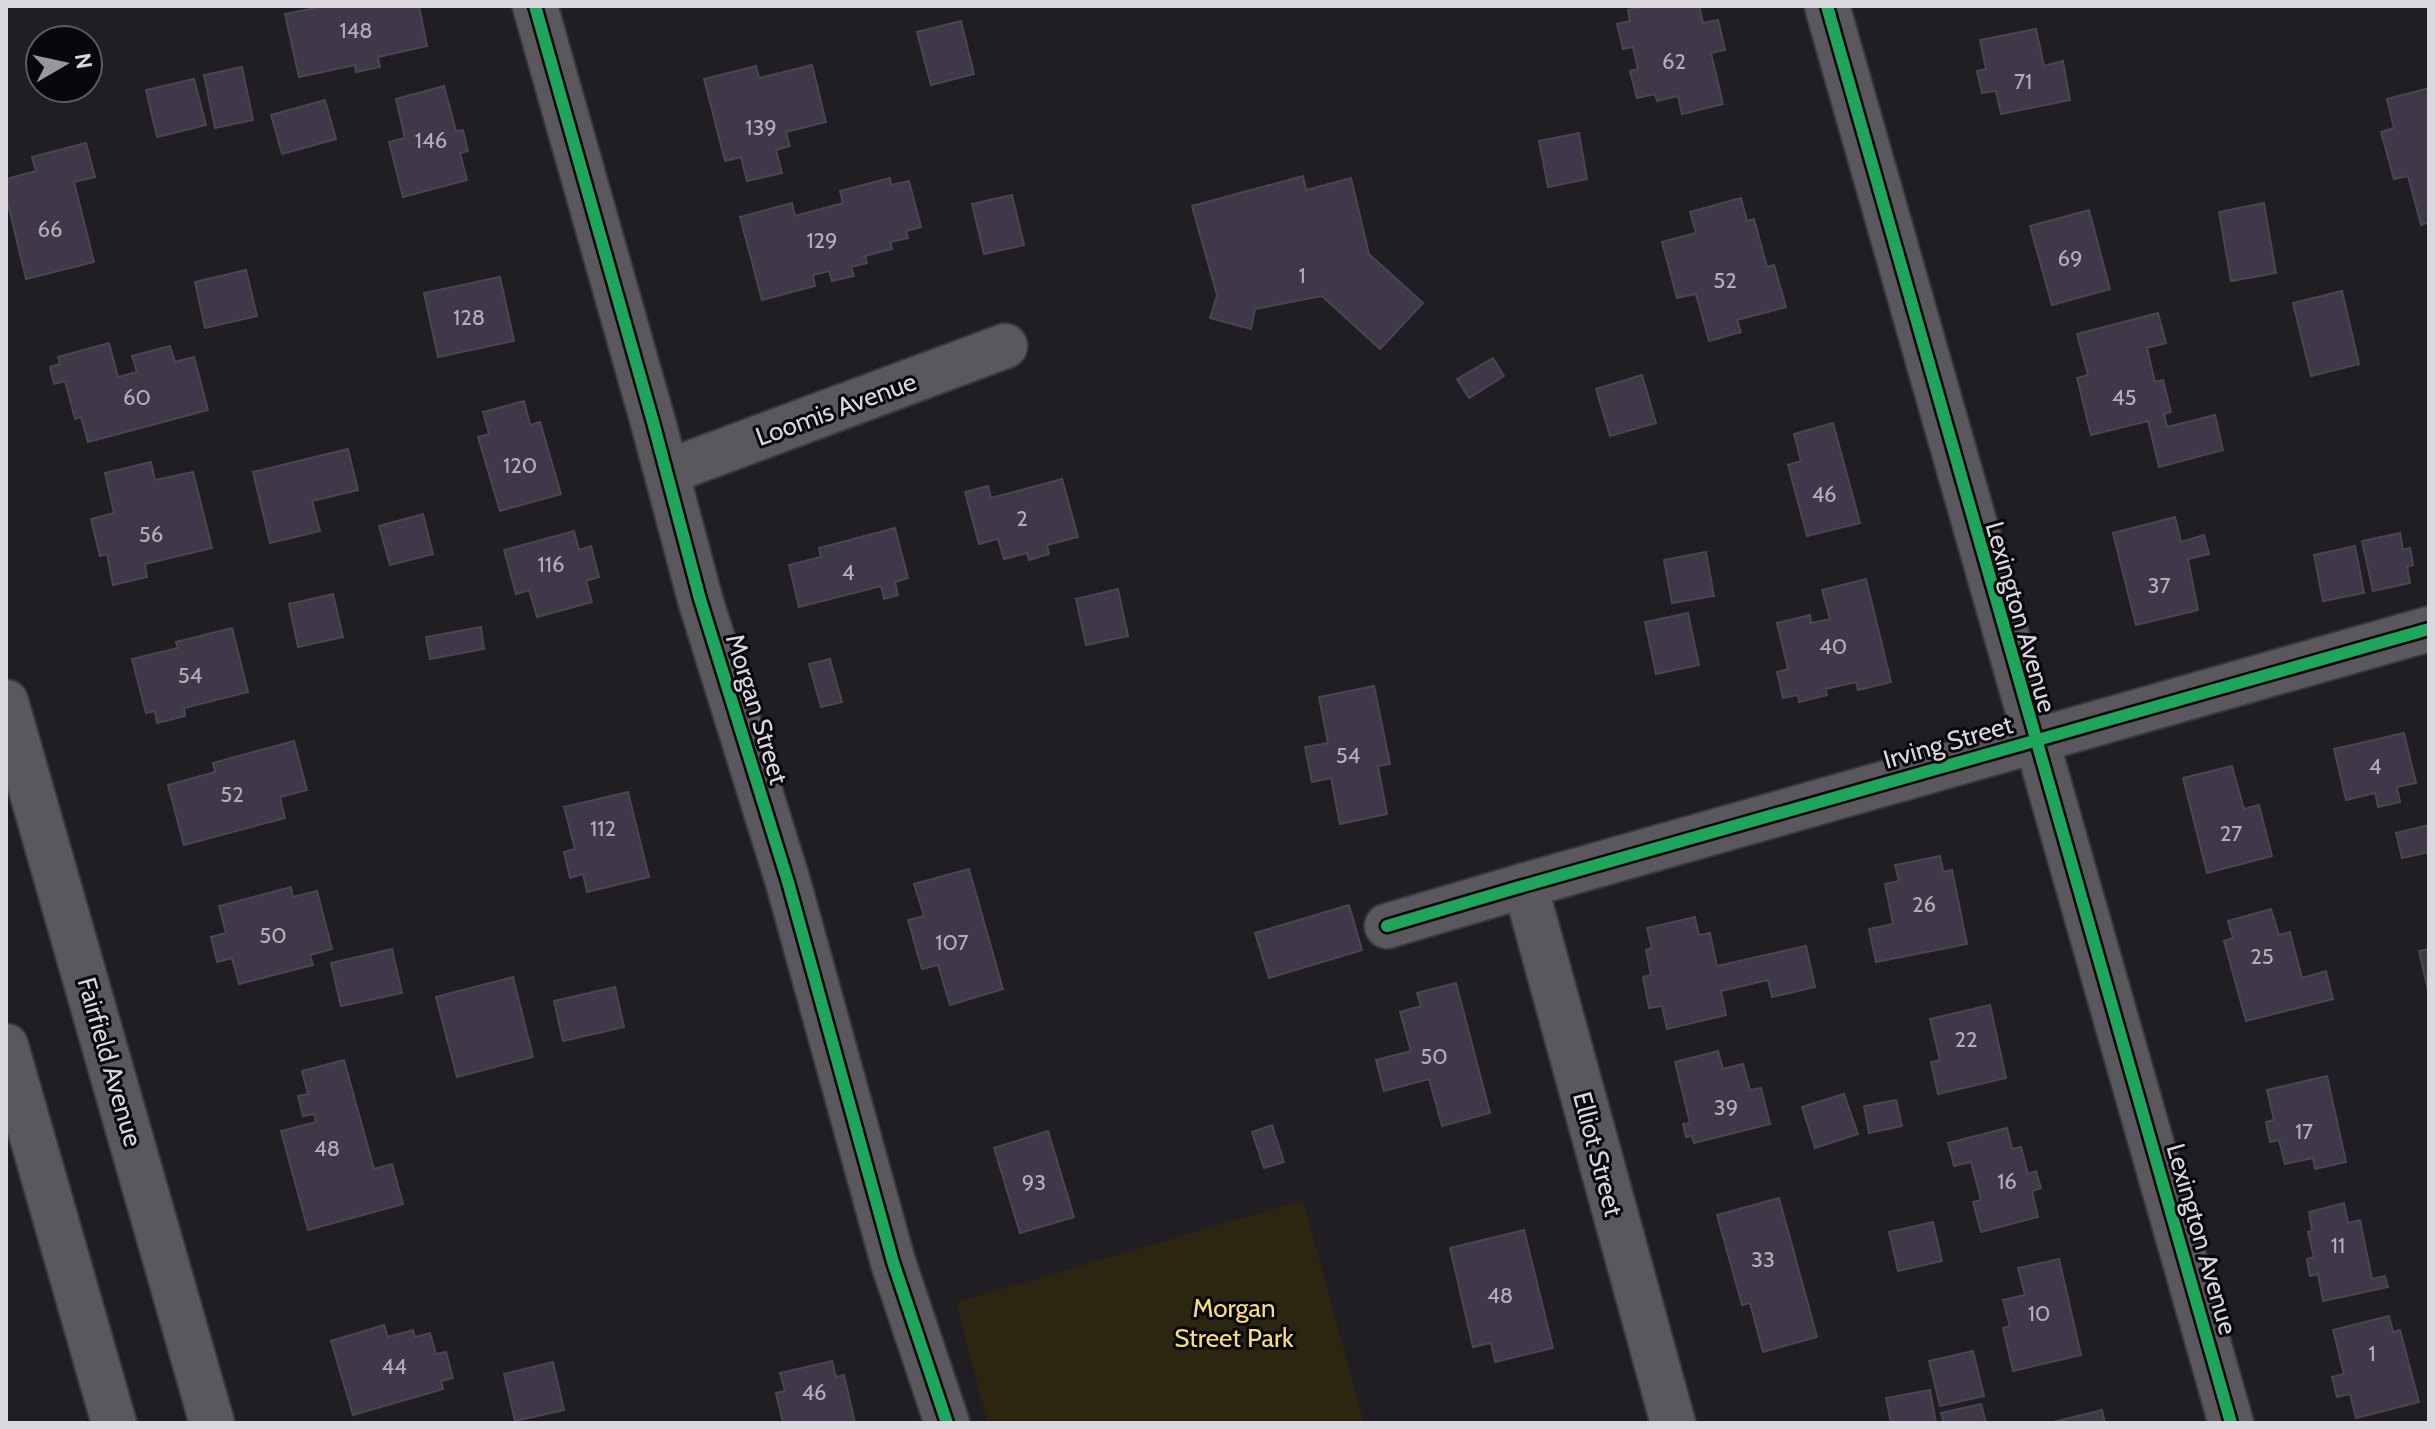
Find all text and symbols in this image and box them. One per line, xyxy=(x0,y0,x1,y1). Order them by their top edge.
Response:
house number: 148 xyxy=(339,17,373,44)
north arrow xyxy=(24,24,104,104)
house number: 62 xyxy=(1662,48,1686,75)
text: N xyxy=(69,51,98,71)
house number: 71 xyxy=(2014,68,2032,95)
house number: 139 xyxy=(745,114,777,141)
house number: 146 xyxy=(415,127,447,154)
house number: 66 xyxy=(38,216,63,243)
house number: 129 xyxy=(806,227,838,254)
house number: 69 xyxy=(2058,245,2083,272)
house number: 1 xyxy=(1298,262,1306,289)
house number: 52 xyxy=(1713,267,1737,294)
house number: 128 xyxy=(453,304,485,331)
street label: Loomis Avenue xyxy=(751,365,921,453)
house number: 60 xyxy=(123,384,151,411)
house number: 45 xyxy=(2112,384,2136,411)
house number: 120 xyxy=(503,452,537,479)
house number: 46 xyxy=(1811,481,1837,508)
house number: 2 xyxy=(1016,505,1028,532)
street label: Lexington Avenue xyxy=(1978,518,2064,716)
house number: 56 xyxy=(139,521,163,548)
house number: 116 xyxy=(538,551,564,578)
house number: 4 xyxy=(842,559,855,586)
house number: 37 xyxy=(2148,572,2170,599)
street label: Morgan Street xyxy=(719,630,795,788)
house number: 40 xyxy=(1819,633,1847,660)
house number: 54 xyxy=(178,662,203,689)
street label: Irving Street xyxy=(1880,708,2017,776)
house number: 54 xyxy=(1336,742,1361,769)
house number: 4 xyxy=(2369,753,2382,780)
house number: 52 xyxy=(220,781,244,808)
house number: 112 xyxy=(590,815,616,842)
house number: 27 xyxy=(2220,820,2242,847)
house number: 26 xyxy=(1912,891,1936,918)
house number: 50 xyxy=(259,922,287,949)
house number: 107 xyxy=(935,929,969,956)
house number: 25 xyxy=(2250,943,2274,970)
street label: Fairfield Avenue xyxy=(71,974,149,1150)
house number: 22 xyxy=(1954,1026,1978,1053)
house number: 50 xyxy=(1420,1043,1448,1070)
street label: Elliot Street xyxy=(1566,1088,1630,1220)
house number: 39 xyxy=(1714,1094,1738,1121)
house number: 17 xyxy=(2295,1118,2313,1145)
house number: 48 xyxy=(314,1135,340,1162)
street label: Lexington Avenue xyxy=(2159,1140,2245,1338)
house number: 16 xyxy=(1997,1168,2017,1195)
house number: 93 xyxy=(1022,1169,1046,1196)
house number: 11 xyxy=(2331,1232,2345,1259)
house number: 33 xyxy=(1751,1246,1775,1273)
house number: 48 xyxy=(1487,1282,1513,1309)
park label: Morgan Street Park xyxy=(1174,1292,1294,1354)
house number: 10 xyxy=(2028,1300,2050,1327)
house number: 1 xyxy=(2368,1340,2376,1367)
house number: 44 xyxy=(381,1353,407,1380)
house number: 46 xyxy=(801,1379,827,1406)

